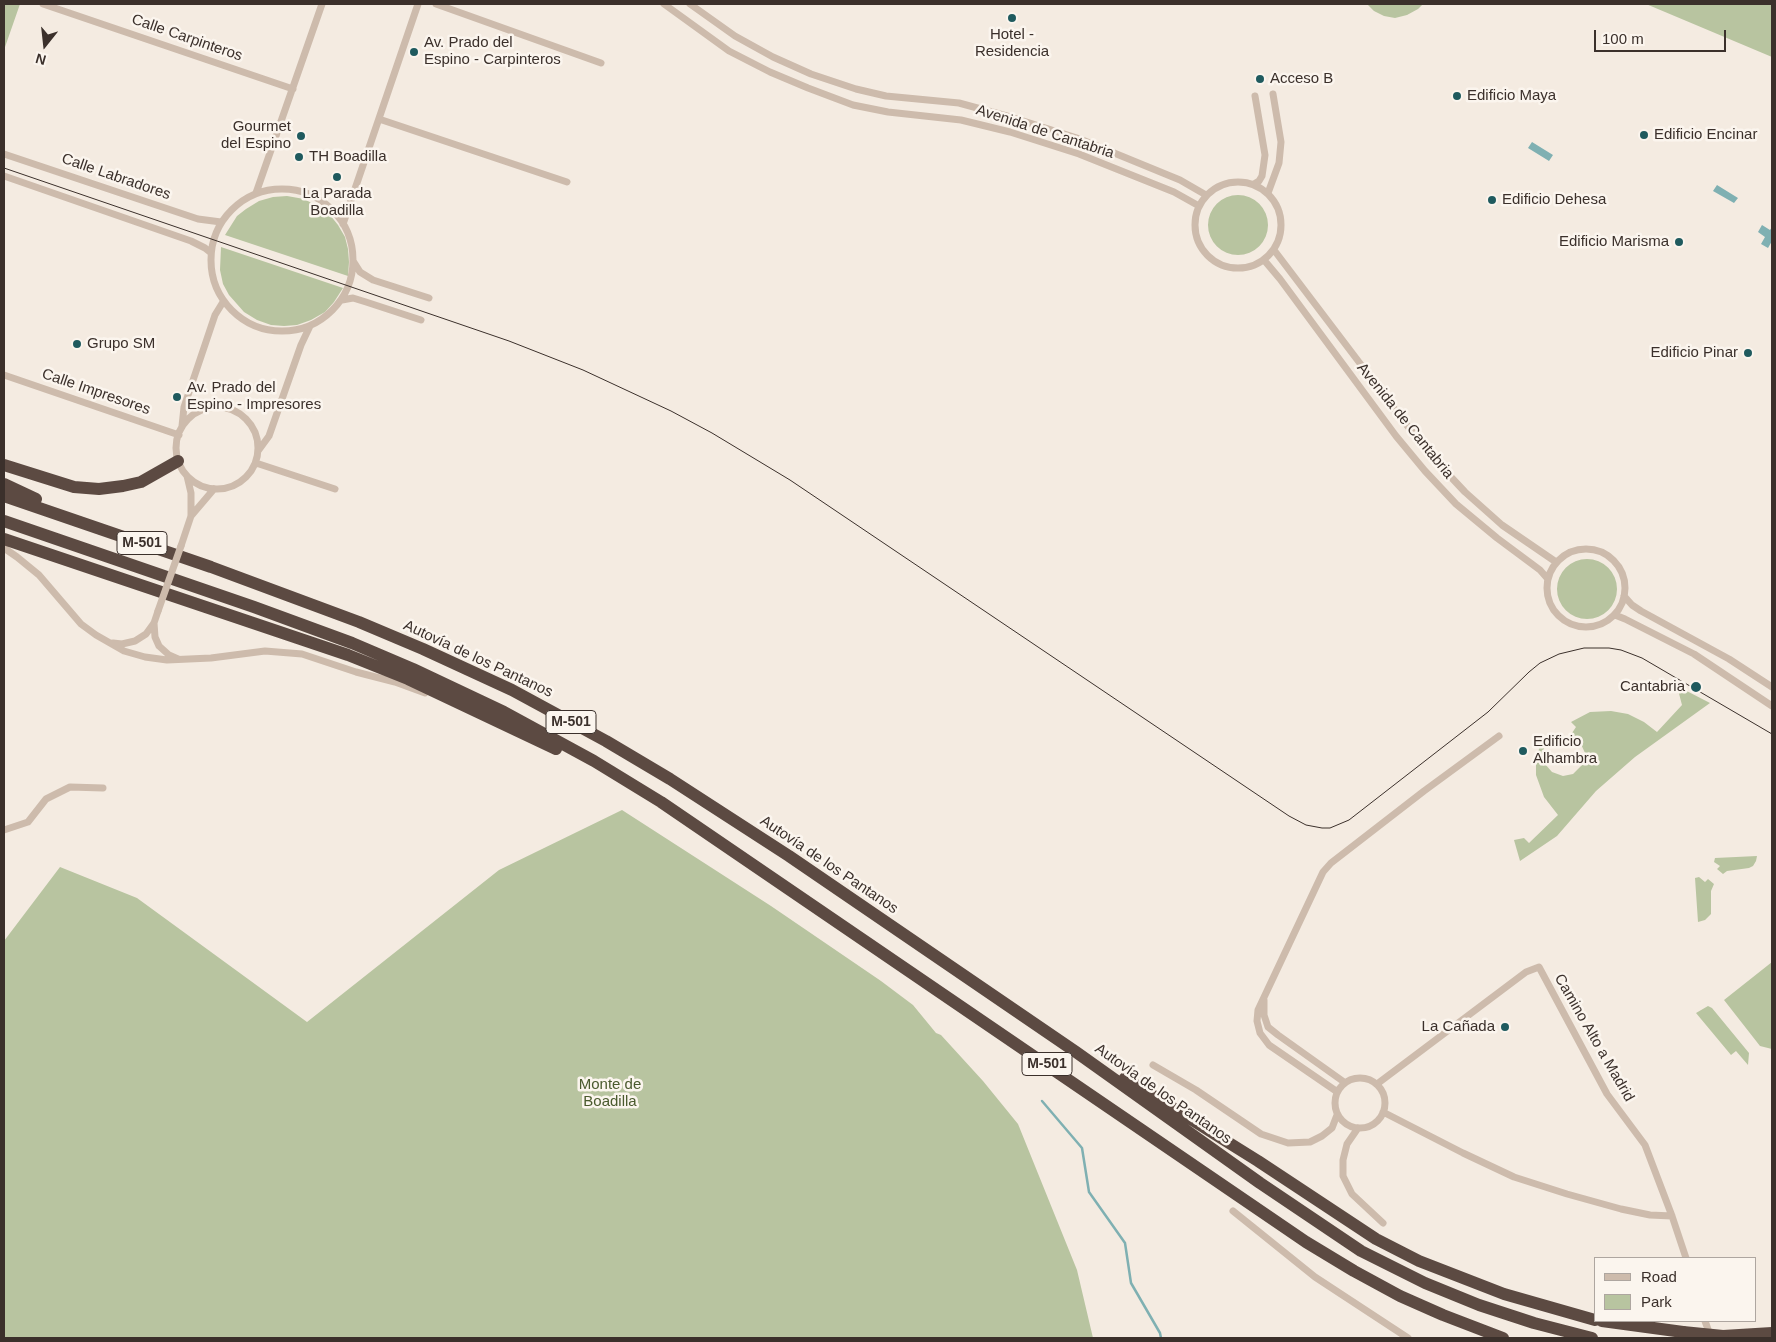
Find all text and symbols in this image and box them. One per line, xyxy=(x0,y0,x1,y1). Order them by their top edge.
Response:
street label: Calle Carpinteros xyxy=(129,11,245,65)
marker: Hotel - Residencia xyxy=(1006,12,1018,24)
north arrow xyxy=(20,20,70,70)
scale bar xyxy=(1596,20,1728,52)
place label: Hotel - Residencia xyxy=(975,26,1049,61)
text: 100 m xyxy=(1602,30,1644,47)
place label: Av. Prado del Espino - Carpinteros xyxy=(424,34,561,69)
marker: Av. Prado del Espino - Carpinteros xyxy=(408,46,420,58)
text: N xyxy=(34,50,48,69)
place label: Acceso B xyxy=(1270,70,1333,88)
marker: Acceso B xyxy=(1254,73,1266,85)
place label: Edificio Maya xyxy=(1467,87,1556,105)
marker: Edificio Maya xyxy=(1451,90,1463,102)
street label: Avenida de Cantabria xyxy=(974,101,1116,163)
place label: Gourmet del Espino xyxy=(221,118,291,153)
place label: Edificio Encinar xyxy=(1654,126,1757,144)
marker: Edificio Encinar xyxy=(1638,129,1650,141)
marker: Gourmet del Espino xyxy=(295,130,307,142)
place label: TH Boadilla xyxy=(309,148,387,166)
street label: Calle Labradores xyxy=(59,150,173,204)
marker: TH Boadilla xyxy=(293,151,305,163)
marker: La Parada Boadilla xyxy=(331,171,343,183)
place label: La Parada Boadilla xyxy=(302,185,372,220)
place label: Edificio Dehesa xyxy=(1502,191,1606,209)
marker: Edificio Dehesa xyxy=(1486,194,1498,206)
place label: Edificio Marisma xyxy=(1559,233,1669,251)
marker: Edificio Marisma xyxy=(1673,236,1685,248)
place label: Grupo SM xyxy=(87,335,155,353)
marker: Grupo SM xyxy=(71,338,83,350)
place label: Edificio Pinar xyxy=(1650,344,1738,362)
marker: Edificio Pinar xyxy=(1742,347,1754,359)
street label: Avenida de Cantabria xyxy=(1353,359,1457,483)
street label: Calle Impresores xyxy=(39,365,153,419)
place label: Av. Prado del Espino - Impresores xyxy=(187,379,321,414)
marker: Av. Prado del Espino - Impresores xyxy=(171,391,183,403)
road number: M-501 xyxy=(117,532,167,554)
street label: Autovía de los Pantanos xyxy=(401,616,555,702)
place label: Cantabria xyxy=(1620,678,1685,696)
marker: Cantabria xyxy=(1689,680,1703,694)
road number: M-501 xyxy=(546,710,596,734)
place label: Edificio Alhambra xyxy=(1533,733,1597,768)
marker: Edificio Alhambra xyxy=(1517,745,1529,757)
street label: Autovía de los Pantanos xyxy=(757,812,901,918)
street label: Camino Alto a Madrid xyxy=(1550,971,1638,1105)
place label: La Cañada xyxy=(1422,1018,1495,1036)
marker: La Cañada xyxy=(1499,1021,1511,1033)
street label: Autovía de los Pantanos xyxy=(1091,1040,1235,1148)
road number: M-501 xyxy=(1022,1052,1072,1076)
park label: Monte de Boadilla xyxy=(579,1076,641,1111)
legend xyxy=(1594,1257,1756,1322)
text: Road xyxy=(1641,1268,1677,1285)
text: Park xyxy=(1641,1293,1672,1310)

